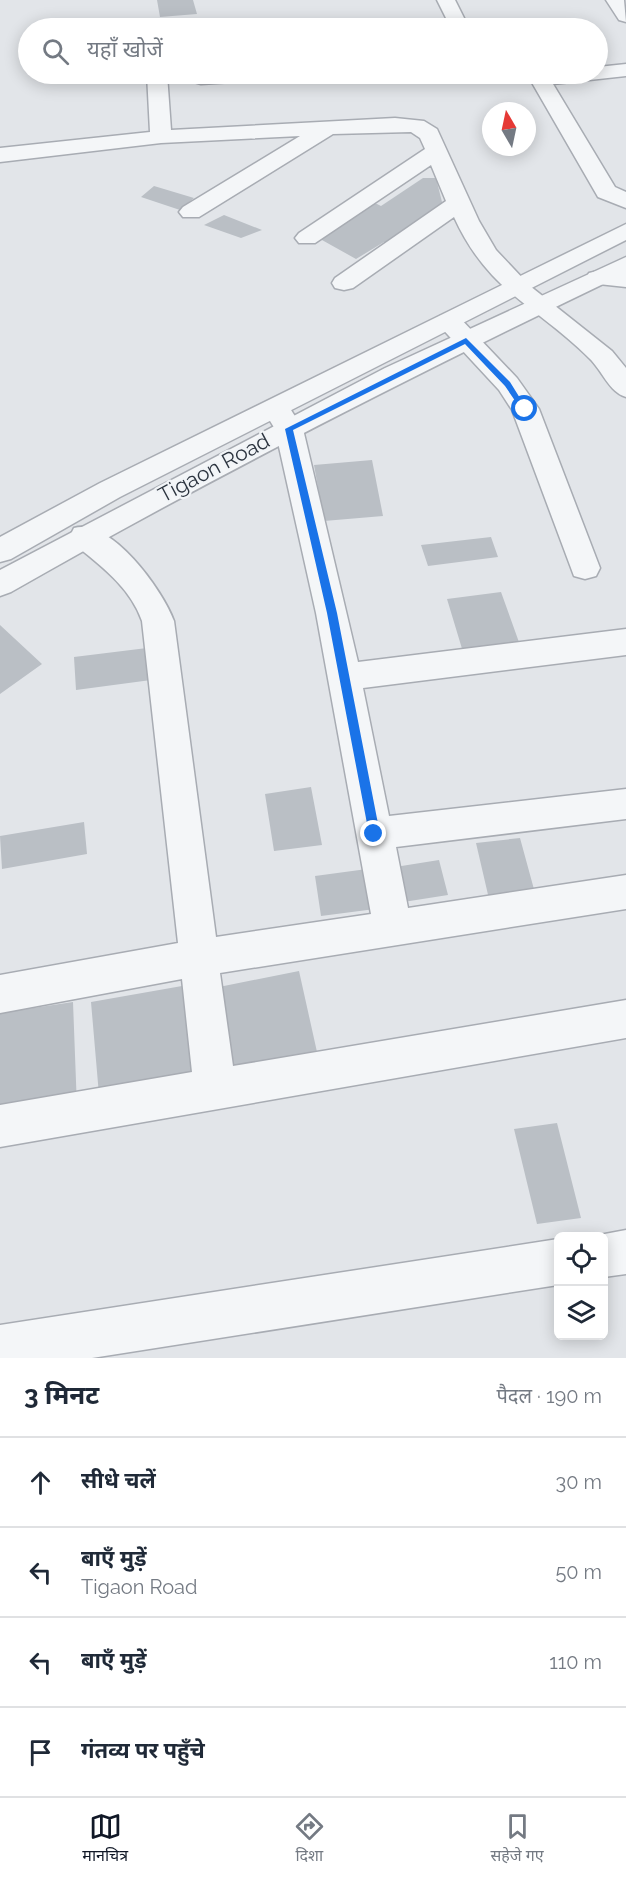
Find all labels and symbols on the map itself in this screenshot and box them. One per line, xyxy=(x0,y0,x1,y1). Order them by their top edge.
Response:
north arrow xyxy=(482,102,536,156)
route start xyxy=(511,395,537,421)
street label: Tigaon Road xyxy=(154,428,274,507)
route end xyxy=(360,820,386,846)

